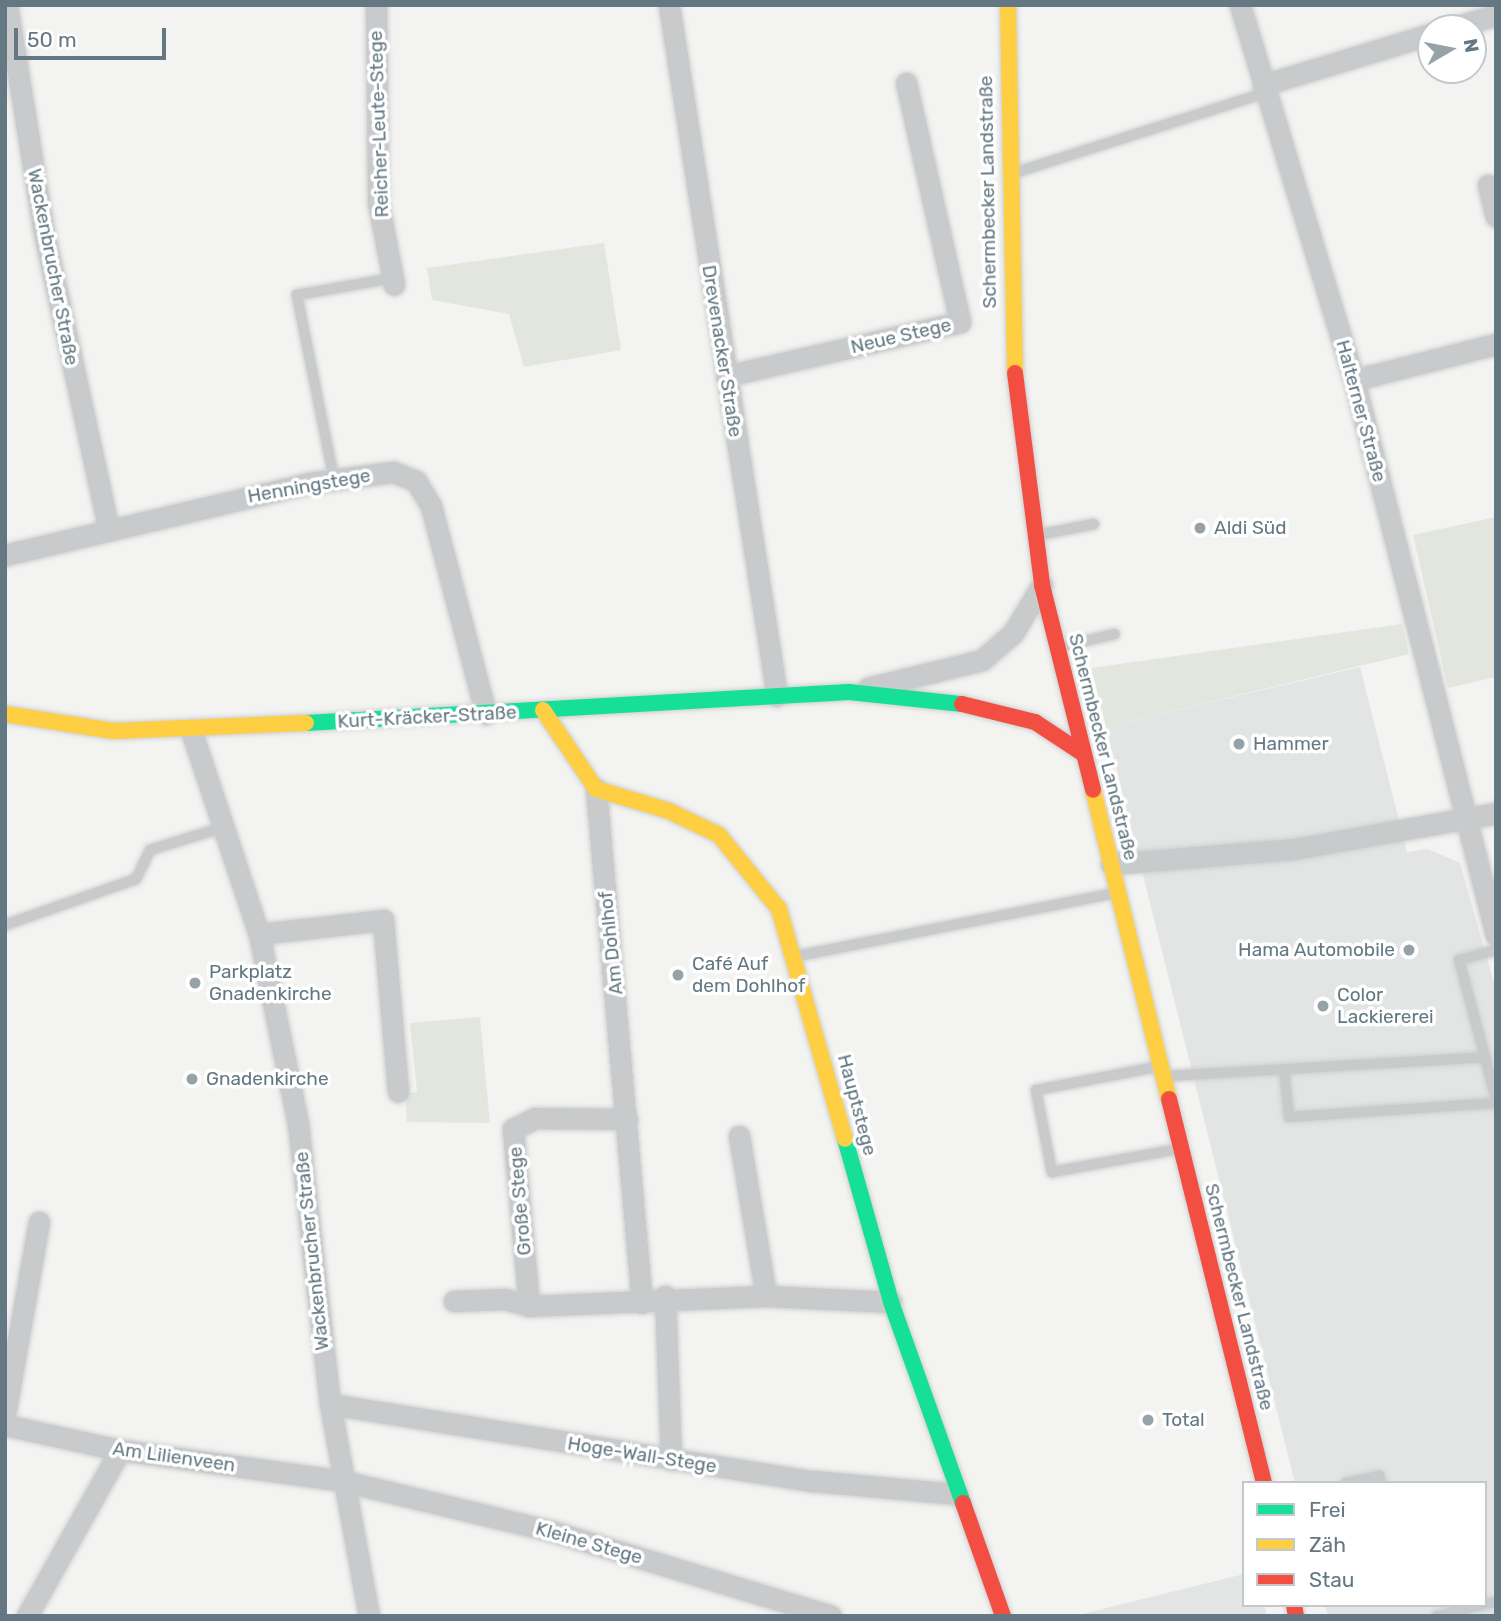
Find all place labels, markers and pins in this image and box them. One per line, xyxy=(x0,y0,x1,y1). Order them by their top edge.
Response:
place label: Aldi Süd xyxy=(1214,517,1286,539)
marker: Aldi Süd xyxy=(1192,520,1208,536)
place label: Hammer xyxy=(1253,733,1329,755)
marker: Hammer xyxy=(1231,736,1247,752)
place label: Hama Automobile xyxy=(1238,939,1395,961)
marker: Hama Automobile xyxy=(1401,942,1417,958)
place label: Café Auf dem Dohlhof xyxy=(692,953,805,997)
place label: Parkplatz Gnadenkirche xyxy=(209,961,332,1005)
marker: Café Auf dem Dohlhof xyxy=(670,967,686,983)
marker: Parkplatz Gnadenkirche xyxy=(187,975,203,991)
place label: Color Lackiererei xyxy=(1337,984,1434,1028)
marker: Color Lackiererei xyxy=(1315,998,1331,1014)
place label: Gnadenkirche xyxy=(206,1068,329,1090)
marker: Gnadenkirche xyxy=(184,1071,200,1087)
place label: Total xyxy=(1162,1409,1205,1431)
marker: Total xyxy=(1140,1412,1156,1428)

